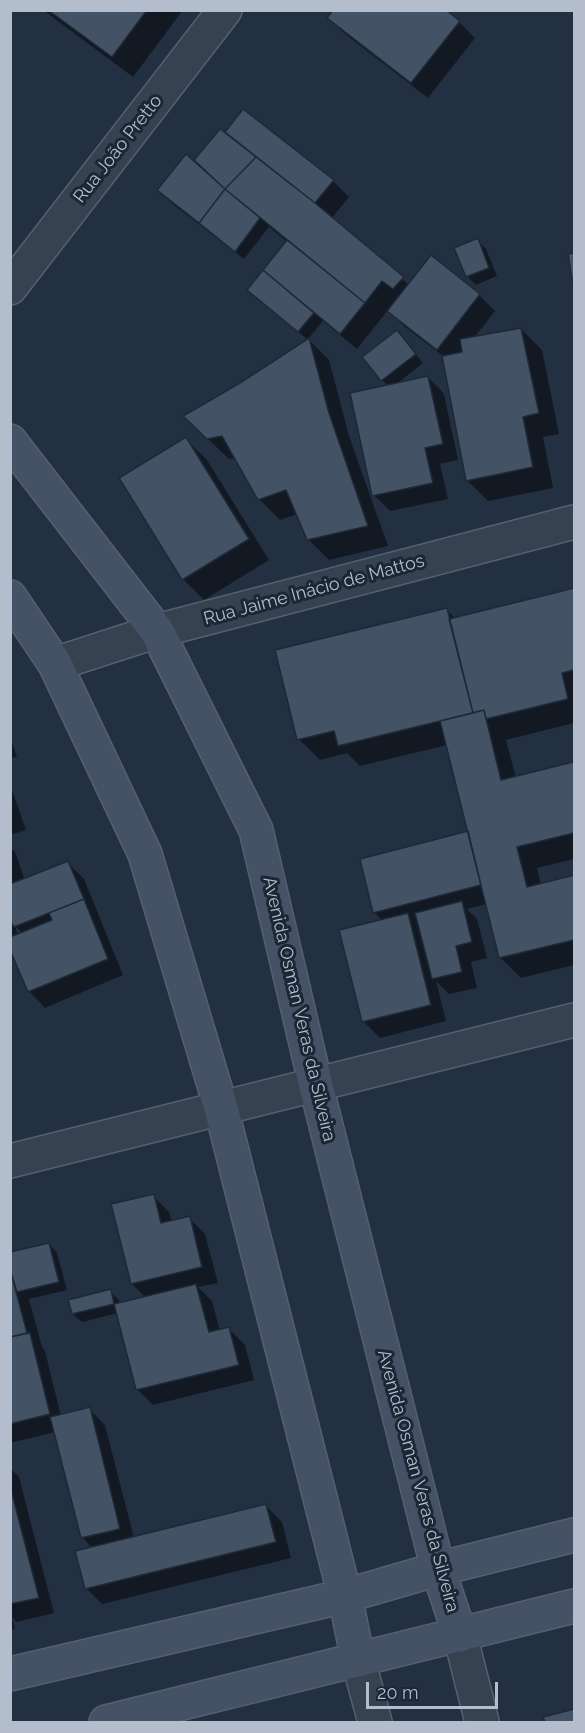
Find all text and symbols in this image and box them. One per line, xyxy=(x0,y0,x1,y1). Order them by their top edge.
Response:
street label: Rua João Pretto xyxy=(69,91,167,207)
street label: Rua Jaime Inácio de Mattos xyxy=(201,550,427,630)
street label: Avenida Osman Veras da Silveira xyxy=(258,875,340,1143)
street label: Avenida Osman Veras da Silveira xyxy=(373,1347,463,1615)
scale bar xyxy=(369,1670,501,1708)
text: 20 m xyxy=(377,1682,419,1703)

